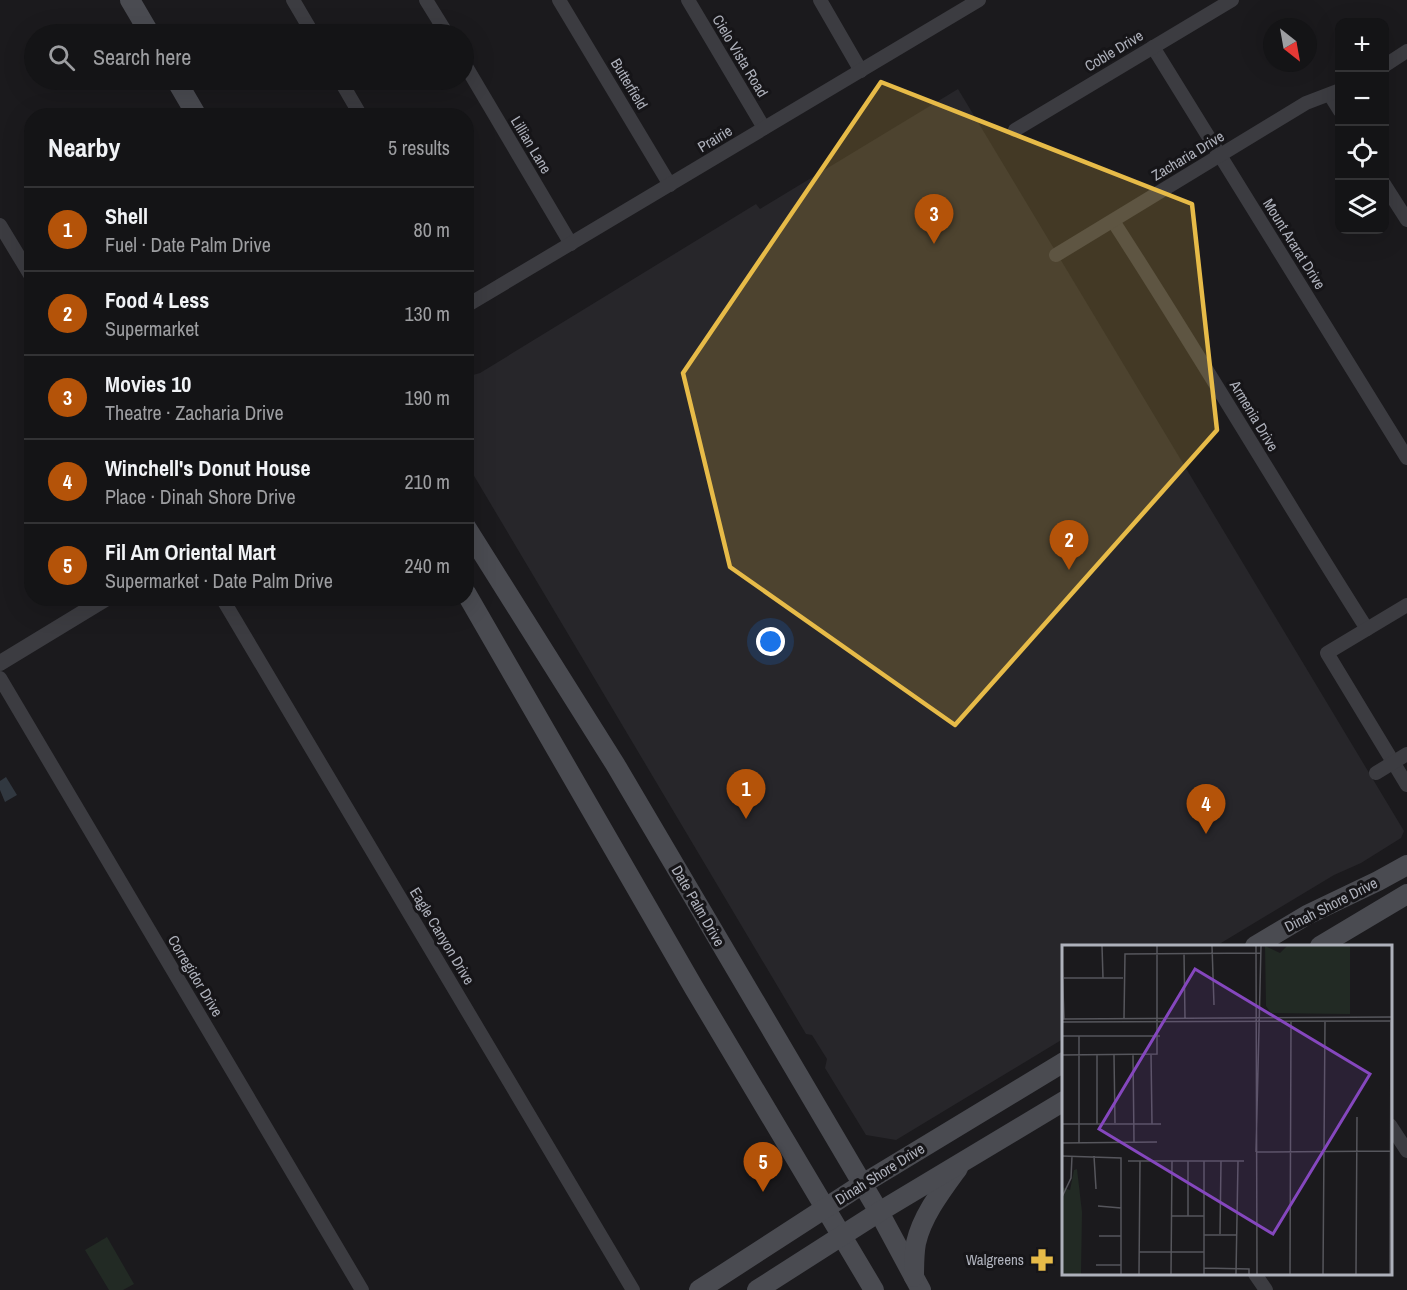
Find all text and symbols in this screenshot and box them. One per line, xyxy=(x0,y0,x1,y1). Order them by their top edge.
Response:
street label: Cielo Vista Road xyxy=(708,11,773,101)
north arrow xyxy=(1263,18,1317,72)
map controls xyxy=(1335,18,1389,234)
button: + xyxy=(1335,18,1389,72)
search box xyxy=(24,24,474,90)
street label: Coble Drive xyxy=(1081,25,1147,76)
icon: search xyxy=(45,41,78,74)
text: Search here xyxy=(93,42,191,72)
street label: Butterfield xyxy=(606,54,653,113)
button: − xyxy=(1335,72,1389,126)
street label: Lillian Lane xyxy=(506,112,557,178)
street label: Prairie xyxy=(694,120,736,157)
street label: Zacharia Drive xyxy=(1147,126,1228,186)
button: locate xyxy=(1335,126,1389,180)
text: Nearby xyxy=(48,130,120,165)
text: 5 results xyxy=(388,134,450,161)
button: layers xyxy=(1335,180,1389,234)
pin: 3 xyxy=(914,194,954,244)
street label: Mount Ararat Drive xyxy=(1258,194,1331,293)
text: Shell xyxy=(105,201,148,231)
text: 1 xyxy=(63,216,72,243)
text: 80 m xyxy=(414,216,450,243)
text: Fuel · Date Palm Drive xyxy=(105,231,271,258)
text: Food 4 Less xyxy=(105,285,209,315)
text: 2 xyxy=(63,300,72,327)
text: 130 m xyxy=(404,300,450,327)
text: Supermarket xyxy=(105,315,199,342)
text: Movies 10 xyxy=(105,369,191,399)
street label: Armenia Drive xyxy=(1224,375,1284,455)
text: 3 xyxy=(63,384,72,411)
text: 190 m xyxy=(404,384,450,411)
text: Theatre · Zacharia Drive xyxy=(105,399,284,426)
text: Winchell's Donut House xyxy=(105,453,311,483)
text: 4 xyxy=(63,468,72,495)
text: 210 m xyxy=(404,468,450,495)
text: Place · Dinah Shore Drive xyxy=(105,483,296,510)
pin: 2 xyxy=(1050,520,1088,570)
text: Fil Am Oriental Mart xyxy=(105,537,276,567)
text: 5 xyxy=(63,552,72,579)
text: 240 m xyxy=(404,552,450,579)
text: Supermarket · Date Palm Drive xyxy=(105,567,333,594)
your location xyxy=(756,627,785,656)
pin: 1 xyxy=(726,770,766,819)
pin: 4 xyxy=(1186,784,1226,834)
street label: Date Palm Drive xyxy=(667,861,730,950)
street label: Dinah Shore Drive xyxy=(1281,872,1381,937)
street label: Eagle Canyon Drive xyxy=(405,883,480,988)
street label: Corregidor Drive xyxy=(163,931,228,1021)
inset map xyxy=(1062,945,1392,1275)
street label: Dinah Shore Drive xyxy=(831,1138,929,1209)
pin: 5 xyxy=(744,1142,783,1192)
pharmacy icon: Walgreens xyxy=(1029,1247,1055,1273)
place label: Walgreens xyxy=(966,1249,1024,1270)

